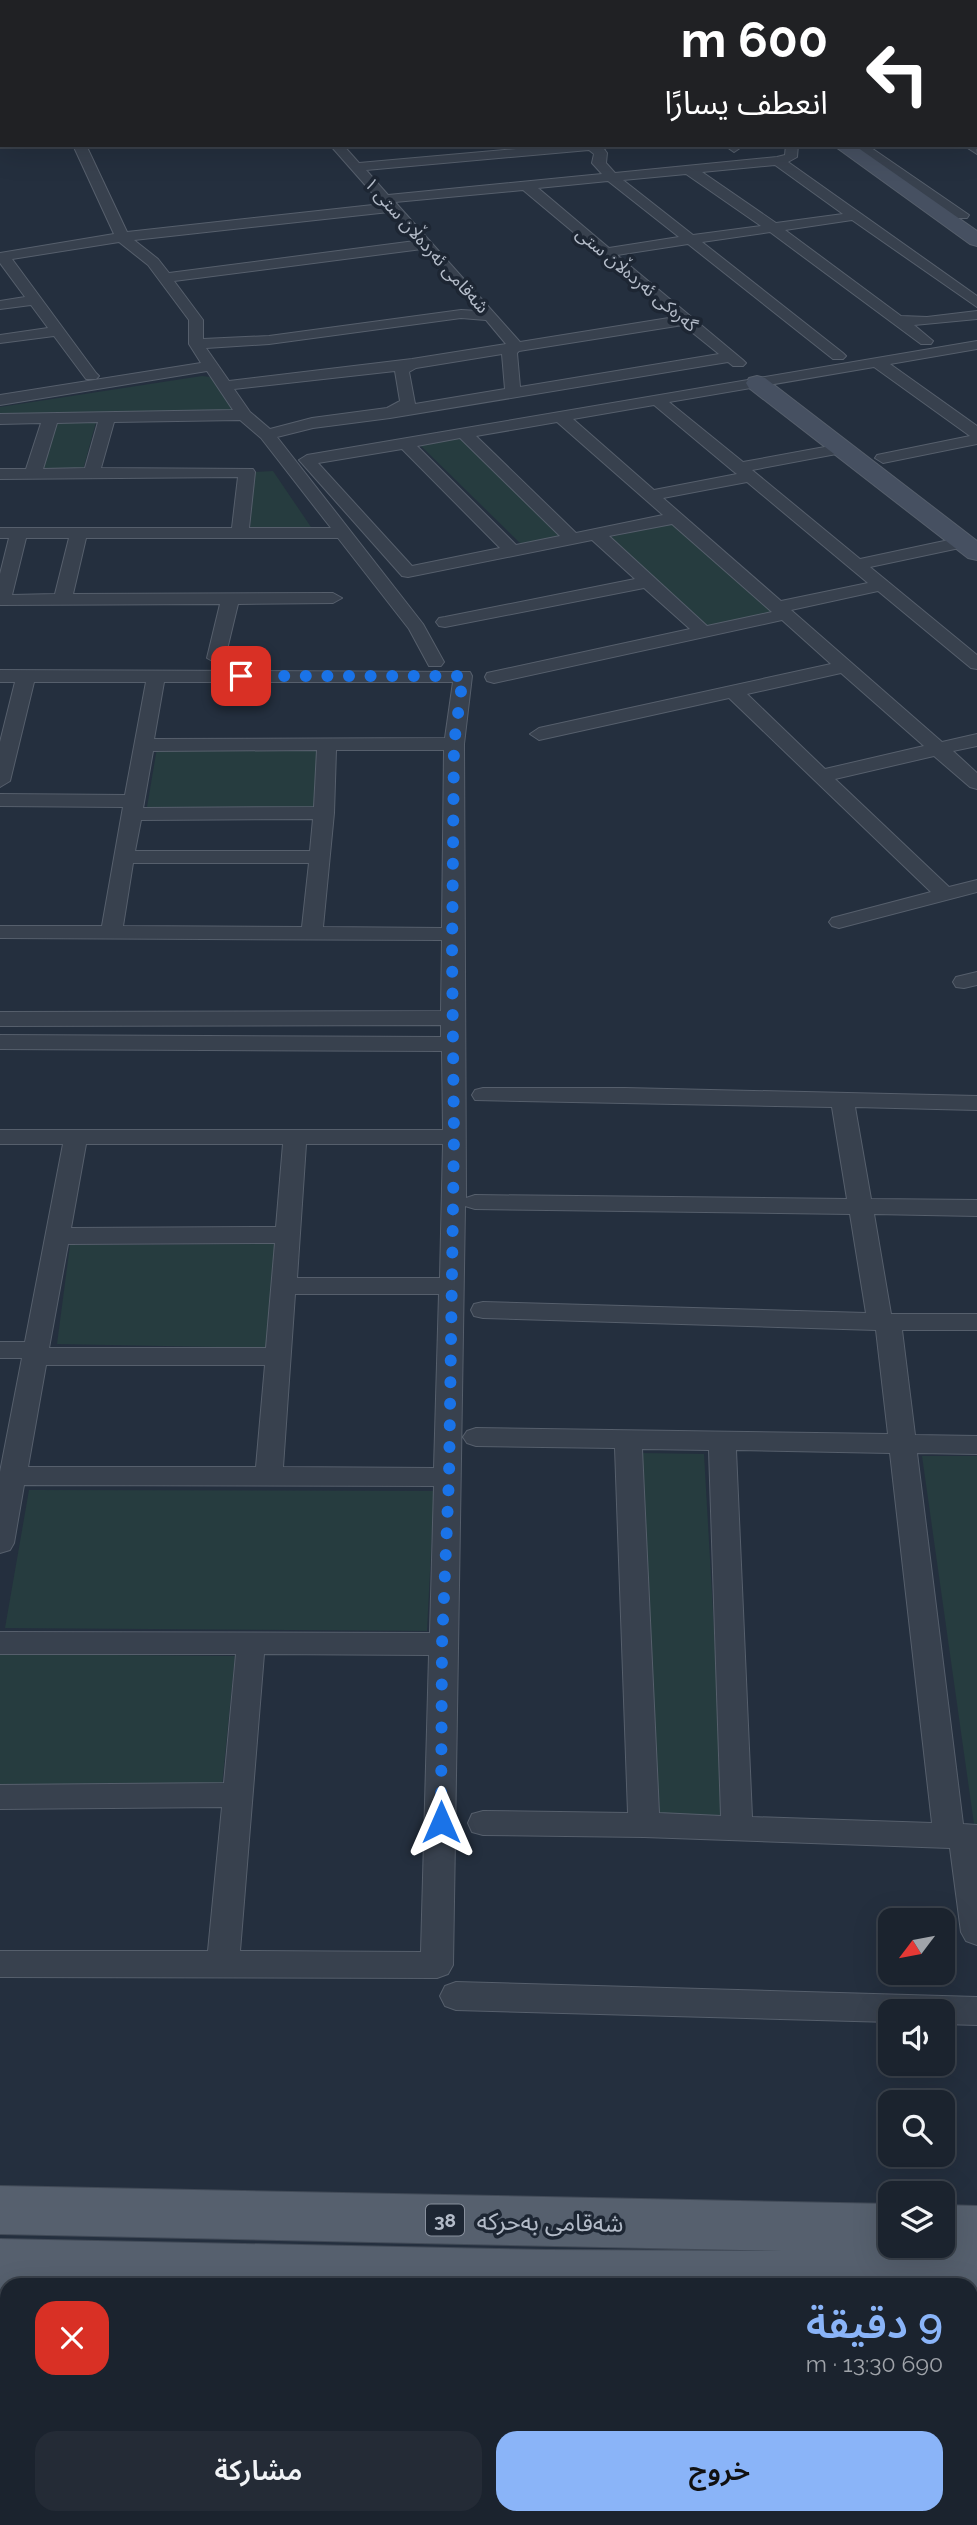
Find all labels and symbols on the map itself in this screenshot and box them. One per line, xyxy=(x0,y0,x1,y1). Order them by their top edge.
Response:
street label: شەقامی ئەردەڵان ستی ١ xyxy=(360,171,495,318)
street label: گەرەکی ئەردەڵان ستی xyxy=(572,221,704,337)
pin xyxy=(211,646,271,706)
position arrow xyxy=(404,1785,478,1859)
north arrow xyxy=(878,1908,956,1984)
road number: 38 xyxy=(426,2204,464,2236)
street label: شەقامی بەحرکە xyxy=(476,2206,624,2238)

